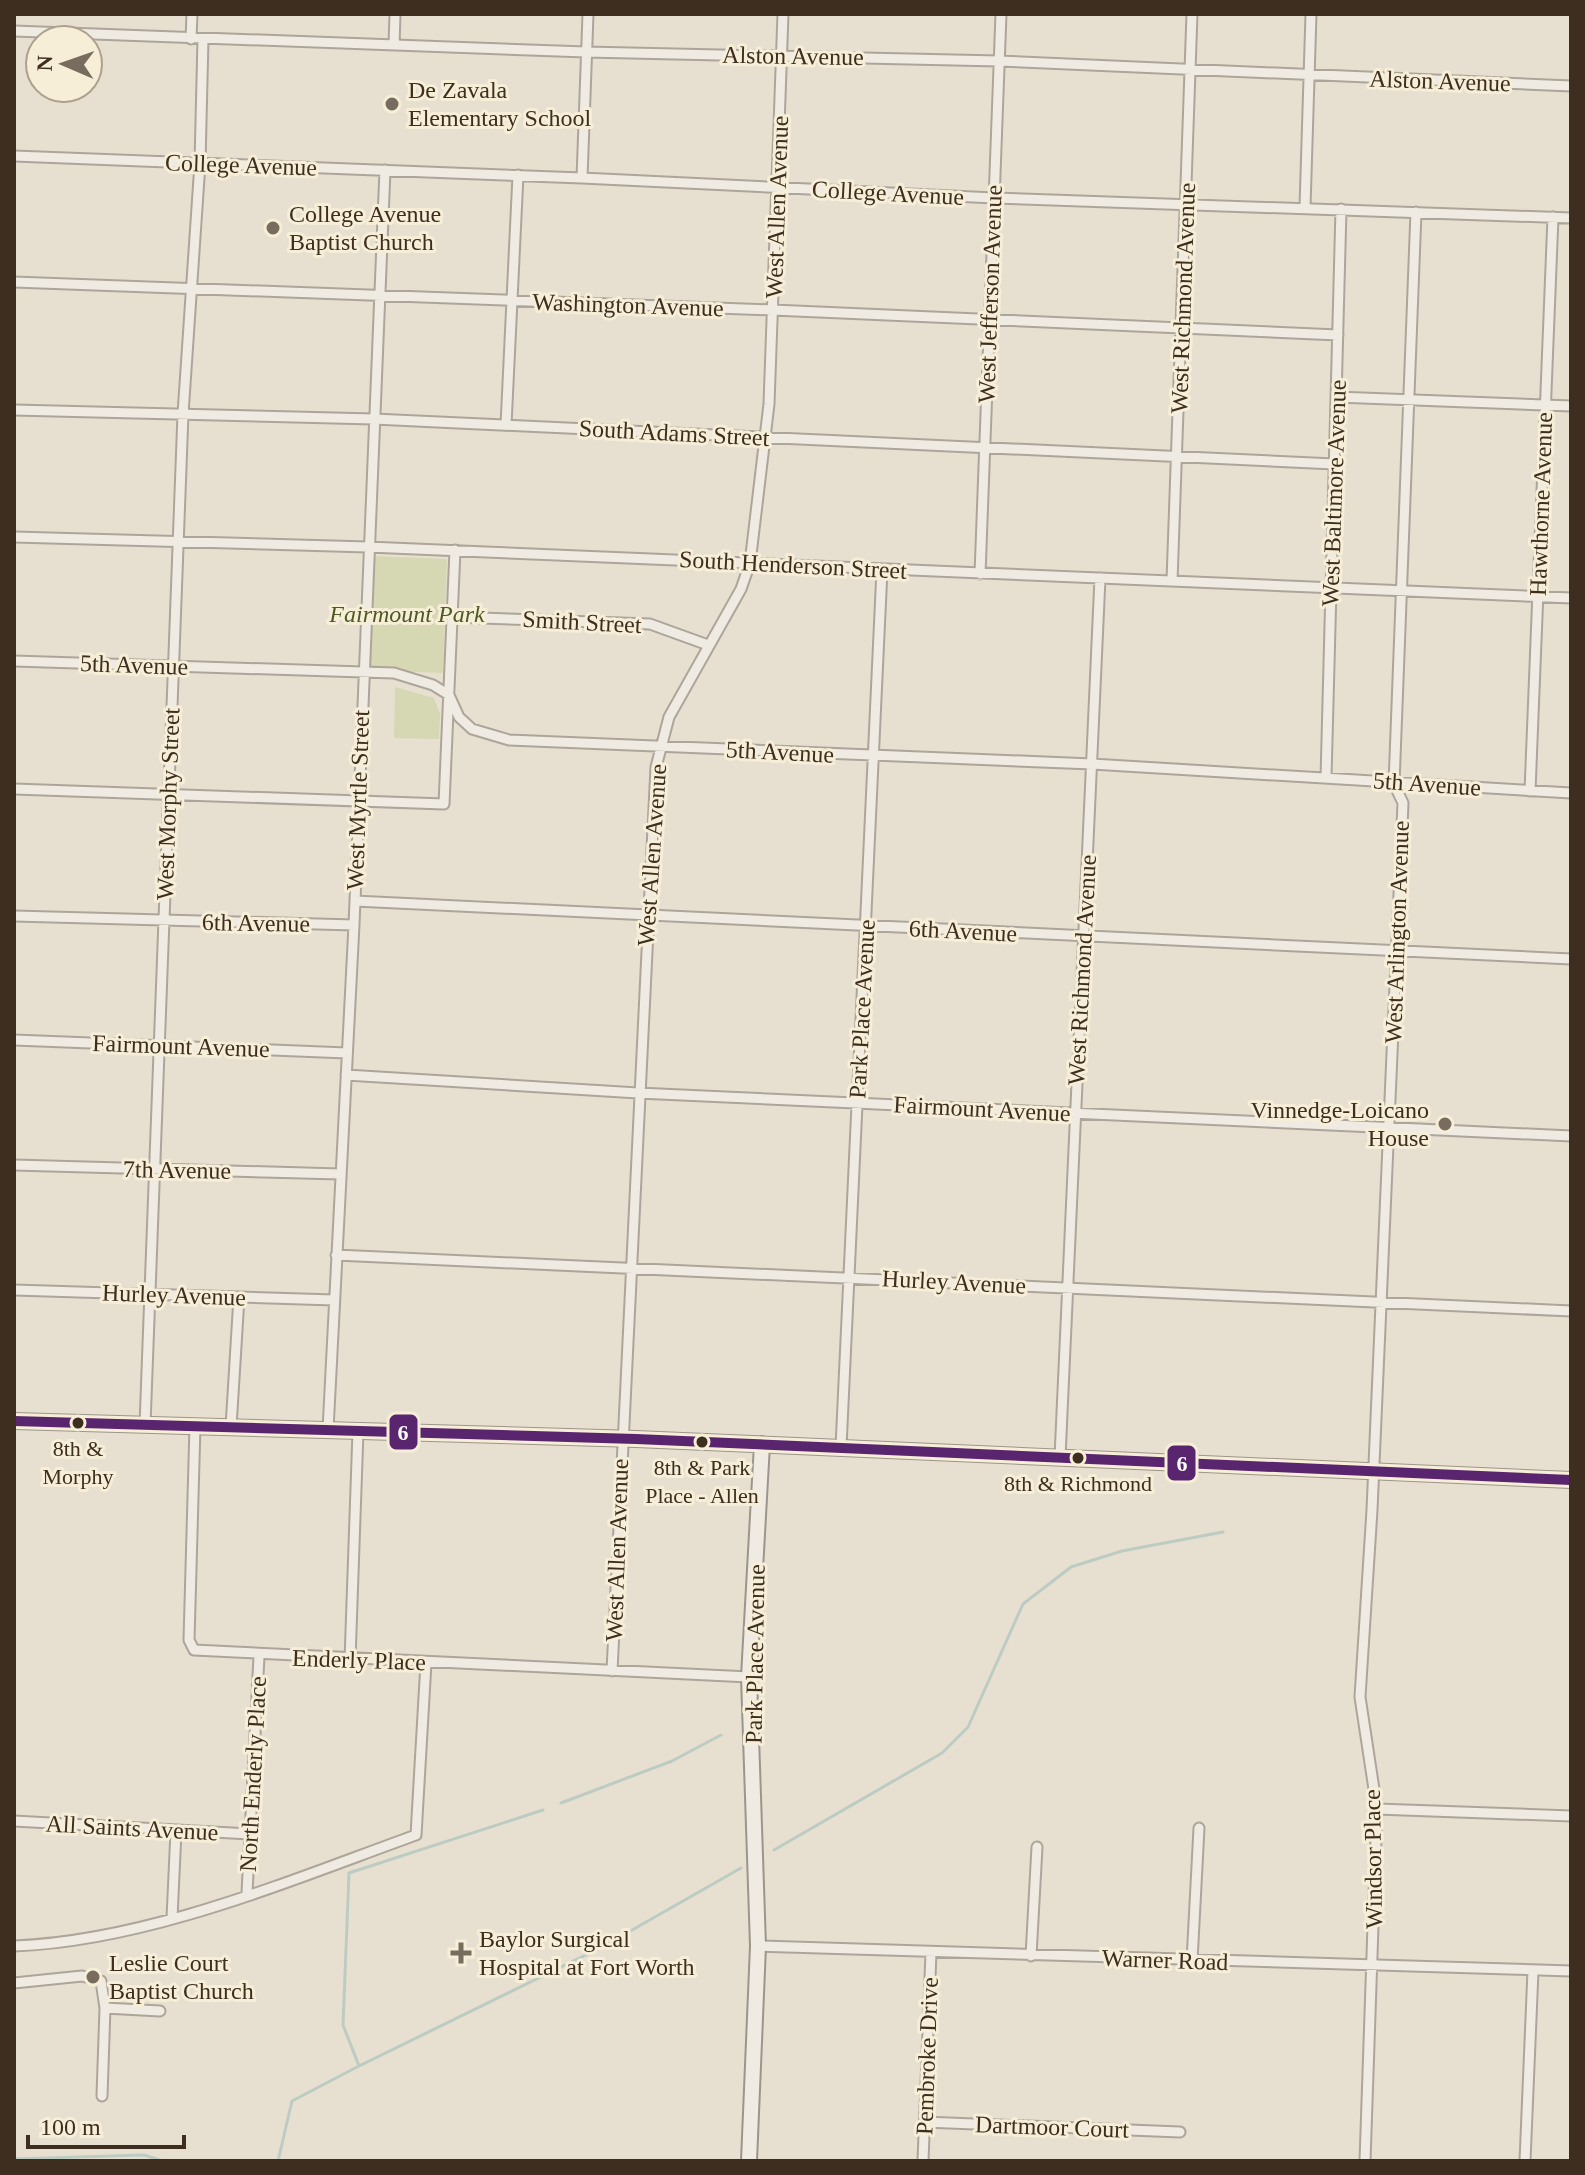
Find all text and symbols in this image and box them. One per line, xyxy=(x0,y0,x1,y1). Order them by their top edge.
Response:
north arrow xyxy=(24,24,104,104)
street label: Alston Avenue xyxy=(722,42,864,70)
text: N xyxy=(32,55,57,72)
street label: Alston Avenue xyxy=(1369,66,1511,96)
place label: De Zavala Elementary School xyxy=(408,77,592,131)
marker: De Zavala Elementary School xyxy=(383,95,401,113)
street label: West Allen Avenue xyxy=(761,115,793,299)
street label: College Avenue xyxy=(164,149,318,181)
street label: College Avenue xyxy=(811,176,965,210)
street label: West Richmond Avenue xyxy=(1166,182,1200,414)
street label: West Jefferson Avenue xyxy=(973,184,1007,404)
place label: College Avenue Baptist Church xyxy=(289,201,441,255)
marker: College Avenue Baptist Church xyxy=(264,219,282,237)
street label: Washington Avenue xyxy=(532,289,724,321)
street label: West Baltimore Avenue xyxy=(1317,379,1351,607)
street label: Hawthorne Avenue xyxy=(1525,412,1557,596)
street label: South Adams Street xyxy=(578,415,770,451)
street label: South Henderson Street xyxy=(678,546,908,584)
park label: Fairmount Park xyxy=(328,601,485,627)
street label: Smith Street xyxy=(522,606,643,638)
street label: 5th Avenue xyxy=(79,650,189,680)
street label: West Morphy Street xyxy=(152,707,184,901)
street label: West Myrtle Street xyxy=(342,709,374,891)
street label: 5th Avenue xyxy=(725,736,835,768)
street label: West Allen Avenue xyxy=(633,763,671,947)
street label: 5th Avenue xyxy=(1372,767,1482,801)
street label: West Arlington Avenue xyxy=(1380,820,1414,1044)
street label: West Richmond Avenue xyxy=(1063,854,1101,1086)
street label: 6th Avenue xyxy=(202,909,310,937)
street label: 6th Avenue xyxy=(908,915,1018,947)
street label: Park Place Avenue xyxy=(844,919,880,1099)
street label: Fairmount Avenue xyxy=(92,1030,270,1062)
street label: Fairmount Avenue xyxy=(893,1091,1071,1127)
place label: Vinnedge-Loicano House xyxy=(1251,1097,1429,1151)
marker: Vinnedge-Loicano House xyxy=(1436,1115,1454,1133)
street label: 7th Avenue xyxy=(123,1156,231,1184)
street label: Hurley Avenue xyxy=(881,1265,1027,1299)
street label: Hurley Avenue xyxy=(101,1279,247,1311)
line badge: 6 xyxy=(388,1413,419,1451)
marker: 8th & Morphy xyxy=(70,1415,86,1431)
text: 6 xyxy=(398,1420,409,1445)
marker: 8th & Park Place - Allen xyxy=(694,1434,710,1450)
place label: 8th & Morphy xyxy=(43,1436,113,1489)
line badge: 6 xyxy=(1166,1444,1197,1482)
marker: 8th & Richmond xyxy=(1070,1450,1086,1466)
text: 6 xyxy=(1177,1451,1188,1476)
place label: 8th & Park Place - Allen xyxy=(645,1455,759,1508)
street label: West Allen Avenue xyxy=(601,1458,633,1642)
place label: 8th & Richmond xyxy=(1004,1471,1152,1496)
street label: Park Place Avenue xyxy=(740,1564,770,1744)
street label: Enderly Place xyxy=(292,1645,426,1675)
street label: North Enderly Place xyxy=(235,1675,271,1873)
street label: Windsor Place xyxy=(1359,1789,1387,1929)
street label: All Saints Avenue xyxy=(45,1810,219,1846)
place label: Baylor Surgical Hospital at Fort Worth xyxy=(479,1926,695,1980)
marker: Baylor Surgical Hospital at Fort Worth xyxy=(450,1942,472,1964)
street label: Warner Road xyxy=(1101,1945,1229,1975)
place label: Leslie Court Baptist Church xyxy=(109,1950,254,2004)
marker: Leslie Court Baptist Church xyxy=(84,1968,102,1986)
street label: Pembroke Drive xyxy=(911,1977,943,2135)
scale bar xyxy=(28,2099,184,2149)
street label: Dartmoor Court xyxy=(975,2111,1130,2143)
text: 100 m xyxy=(40,2114,101,2140)

